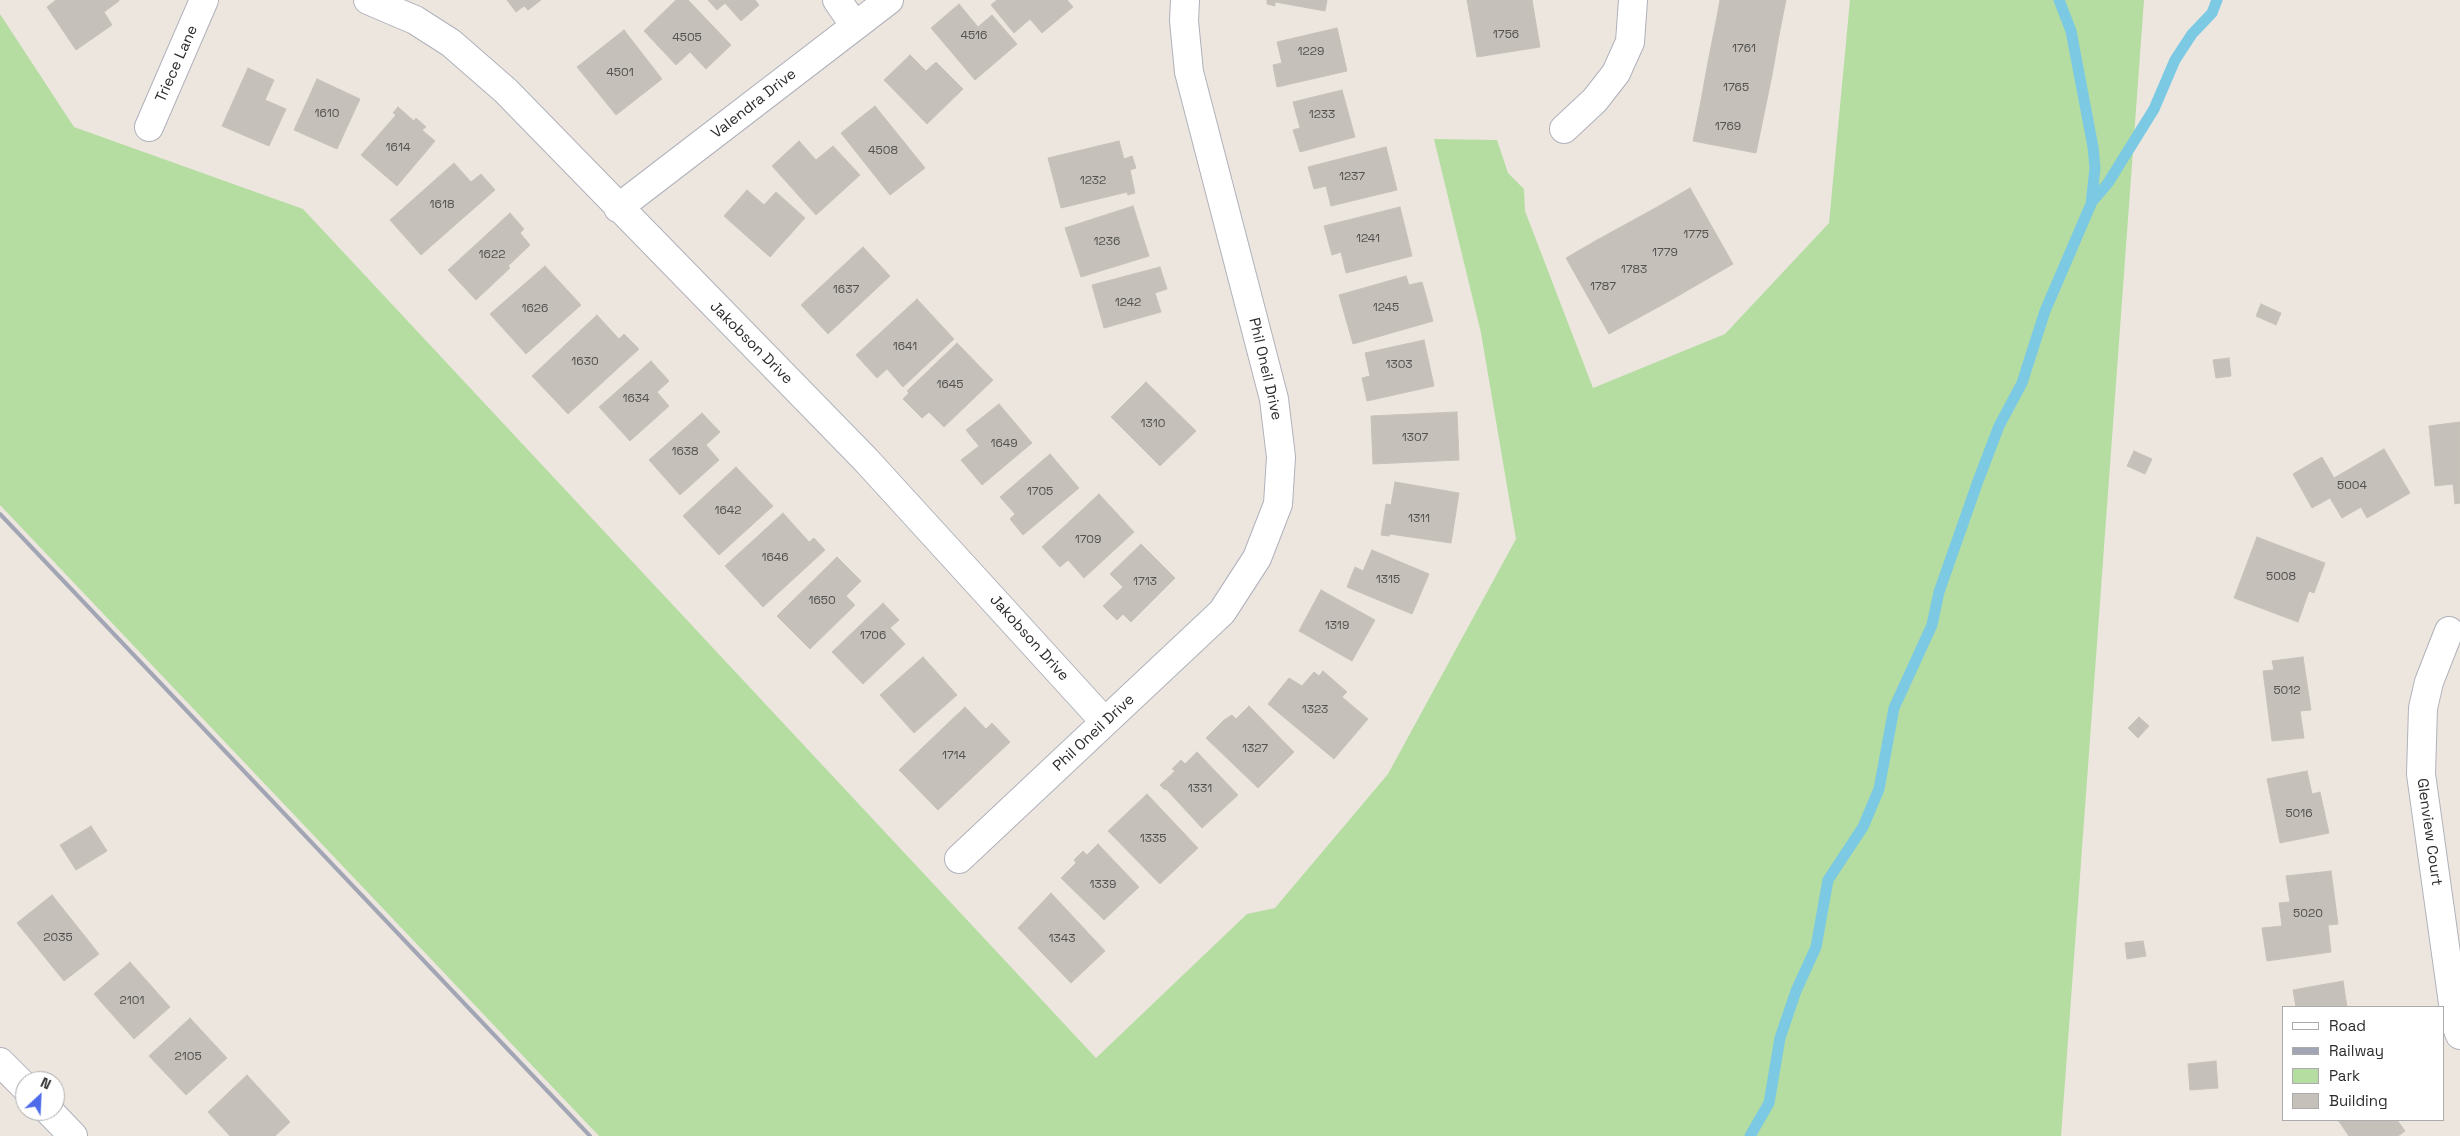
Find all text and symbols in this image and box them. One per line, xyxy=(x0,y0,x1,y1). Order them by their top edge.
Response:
street label: Triece Lane xyxy=(152,23,202,105)
house number: 1756 xyxy=(1493,28,1519,42)
house number: 4516 xyxy=(961,29,987,43)
house number: 4505 xyxy=(672,31,702,45)
house number: 1761 xyxy=(1732,42,1756,56)
house number: 1229 xyxy=(1298,45,1324,59)
street label: Valendra Drive xyxy=(708,65,800,143)
house number: 4501 xyxy=(606,66,634,80)
house number: 1765 xyxy=(1723,81,1749,95)
house number: 1610 xyxy=(314,107,340,121)
house number: 1233 xyxy=(1309,108,1335,122)
house number: 1769 xyxy=(1715,120,1741,134)
house number: 1614 xyxy=(386,141,410,155)
house number: 4508 xyxy=(868,144,898,158)
house number: 1237 xyxy=(1339,170,1365,184)
house number: 1232 xyxy=(1080,174,1106,188)
house number: 1618 xyxy=(430,198,454,212)
house number: 1775 xyxy=(1683,228,1709,242)
house number: 1241 xyxy=(1356,232,1380,246)
house number: 1236 xyxy=(1094,235,1120,249)
house number: 1779 xyxy=(1652,246,1678,260)
house number: 1622 xyxy=(479,248,505,262)
house number: 1783 xyxy=(1621,263,1647,277)
house number: 1787 xyxy=(1590,280,1616,294)
house number: 1637 xyxy=(833,283,859,297)
house number: 1242 xyxy=(1115,296,1141,310)
street label: Jakobson Drive xyxy=(706,298,796,388)
house number: 1245 xyxy=(1373,301,1399,315)
house number: 1626 xyxy=(522,302,548,316)
street label: Phil Oneil Drive xyxy=(1244,316,1286,422)
house number: 1641 xyxy=(893,340,917,354)
house number: 1630 xyxy=(571,355,599,369)
house number: 1303 xyxy=(1385,358,1413,372)
house number: 1645 xyxy=(936,378,964,392)
house number: 1634 xyxy=(622,392,650,406)
house number: 1310 xyxy=(1141,417,1165,431)
house number: 1307 xyxy=(1402,431,1428,445)
house number: 1649 xyxy=(990,437,1018,451)
house number: 1638 xyxy=(671,445,699,459)
house number: 5004 xyxy=(2337,479,2367,493)
house number: 1705 xyxy=(1027,485,1053,499)
house number: 1642 xyxy=(714,504,742,518)
house number: 1311 xyxy=(1408,512,1430,526)
house number: 1709 xyxy=(1075,533,1101,547)
house number: 1646 xyxy=(761,551,789,565)
house number: 5008 xyxy=(2266,570,2296,584)
house number: 1315 xyxy=(1376,573,1400,587)
house number: 1713 xyxy=(1133,575,1157,589)
street label: Jakobson Drive xyxy=(986,591,1072,685)
house number: 1650 xyxy=(808,594,836,608)
house number: 1319 xyxy=(1325,619,1349,633)
house number: 1706 xyxy=(860,629,886,643)
house number: 5012 xyxy=(2273,684,2301,698)
street label: Phil Oneil Drive xyxy=(1050,691,1138,775)
house number: 1323 xyxy=(1302,703,1328,717)
house number: 1327 xyxy=(1242,742,1268,756)
house number: 1714 xyxy=(942,749,966,763)
street label: Glenview Court xyxy=(2413,777,2445,887)
house number: 1331 xyxy=(1188,782,1212,796)
house number: 5016 xyxy=(2285,807,2313,821)
house number: 1335 xyxy=(1140,832,1166,846)
house number: 1339 xyxy=(1090,878,1116,892)
house number: 5020 xyxy=(2293,907,2323,921)
house number: 2035 xyxy=(43,931,73,945)
house number: 1343 xyxy=(1048,932,1076,946)
house number: 2101 xyxy=(120,994,144,1008)
legend xyxy=(2282,1006,2445,1121)
text: Road xyxy=(2329,1016,2366,1035)
text: Railway xyxy=(2329,1041,2384,1060)
house number: 2105 xyxy=(174,1050,202,1064)
text: Park xyxy=(2329,1066,2360,1085)
north arrow xyxy=(15,1071,65,1121)
text: N xyxy=(38,1073,54,1093)
text: Building xyxy=(2329,1091,2388,1110)

